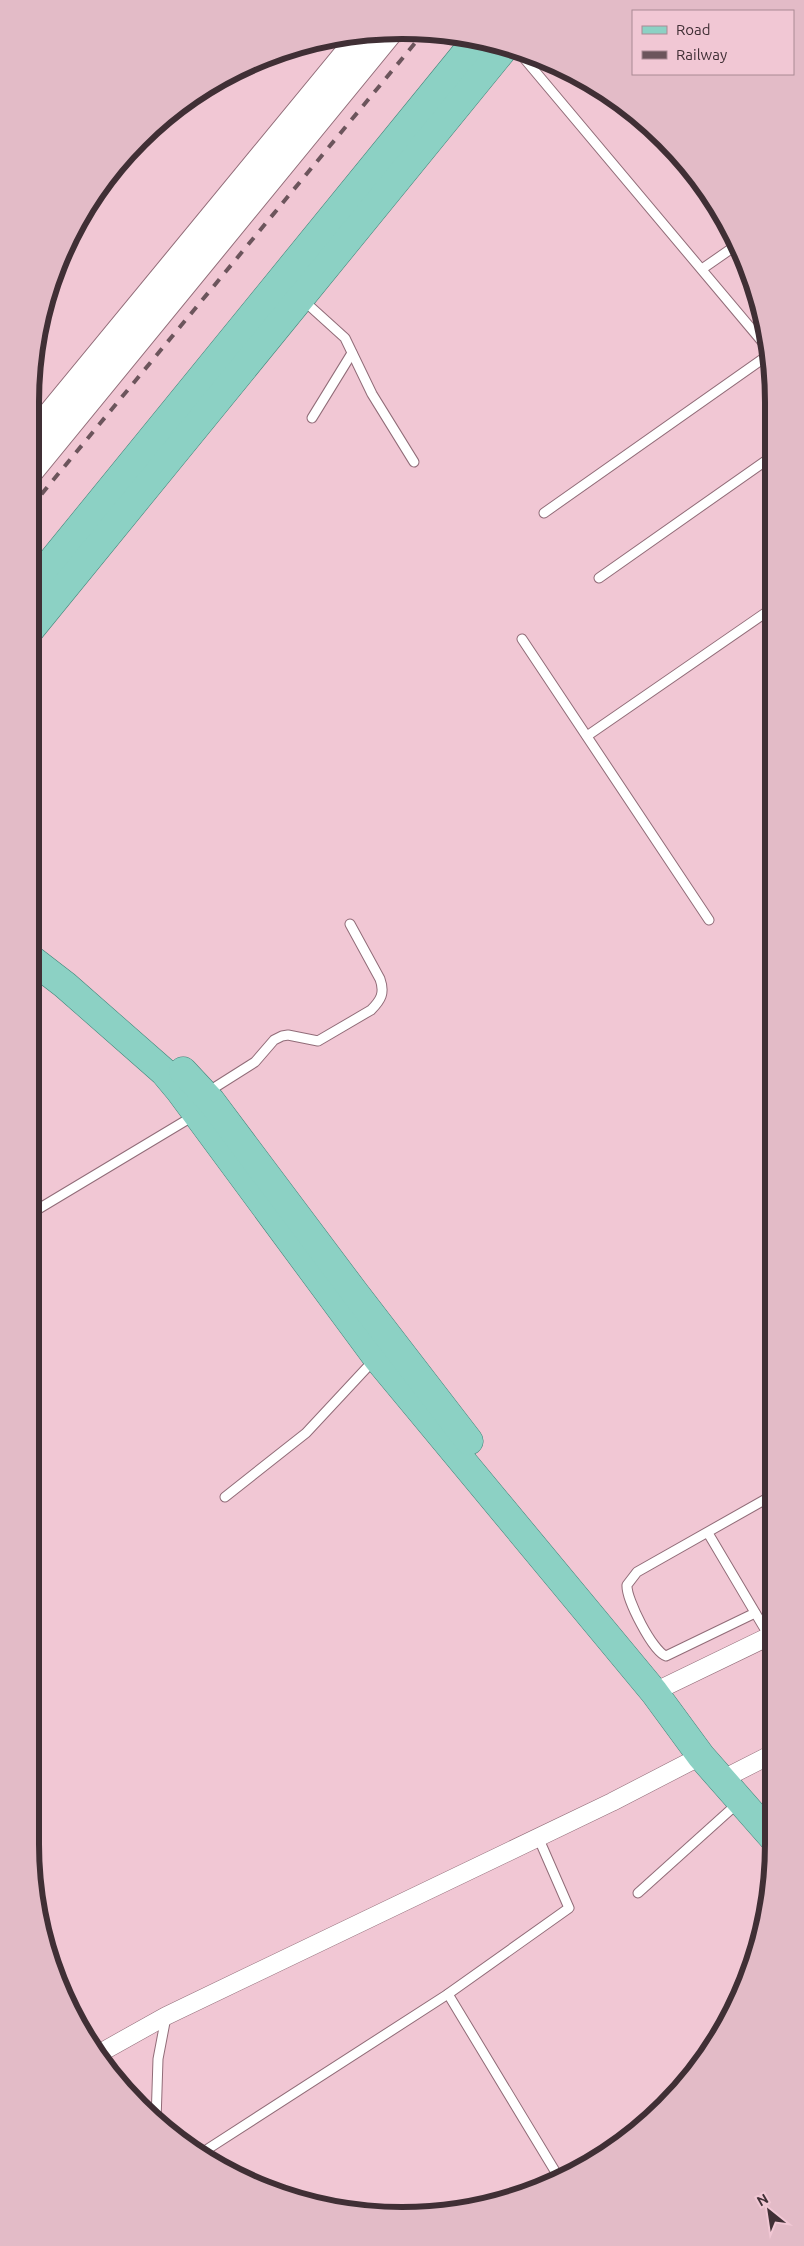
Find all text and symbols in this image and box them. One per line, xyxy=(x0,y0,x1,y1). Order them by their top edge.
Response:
legend xyxy=(632,10,794,75)
text: Road xyxy=(676,21,711,38)
text: Railway xyxy=(676,46,727,63)
north arrow xyxy=(744,2186,794,2236)
text: N xyxy=(754,2190,771,2209)

